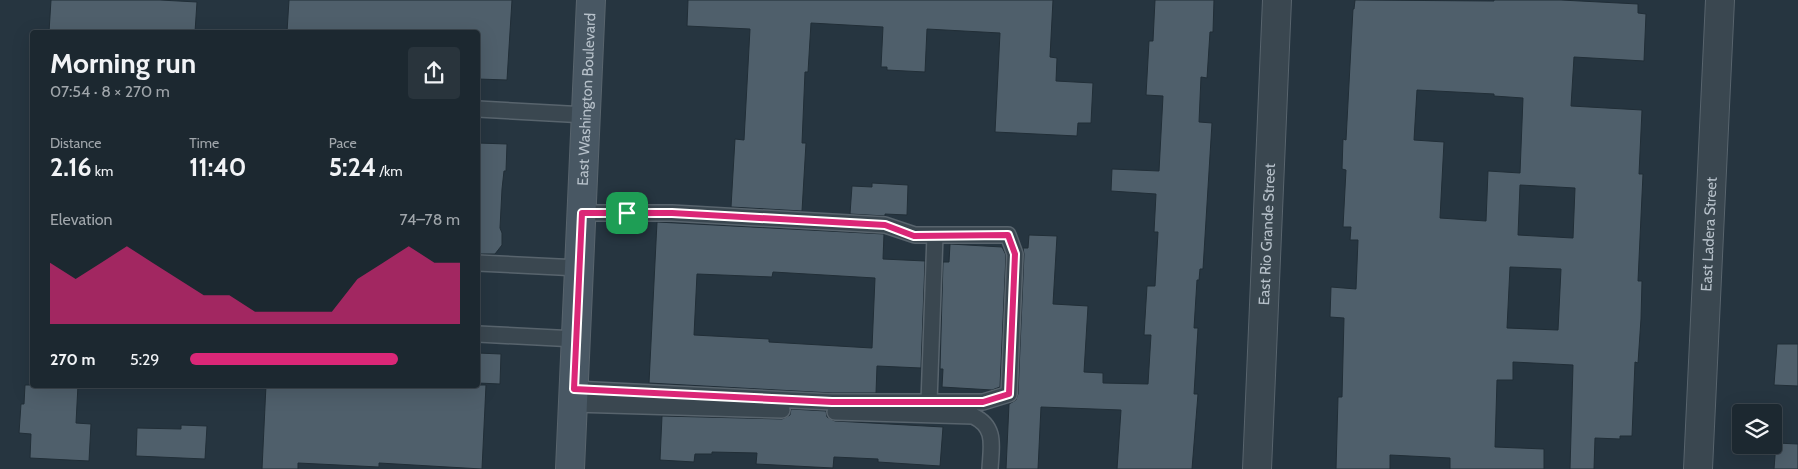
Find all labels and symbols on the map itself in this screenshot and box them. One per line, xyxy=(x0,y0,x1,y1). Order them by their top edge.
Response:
street label: East Washington Boulevard xyxy=(574,13,599,186)
street label: East Rio Grande Street xyxy=(1255,163,1279,306)
street label: East Ladera Street xyxy=(1697,177,1721,292)
pin xyxy=(606,192,648,234)

